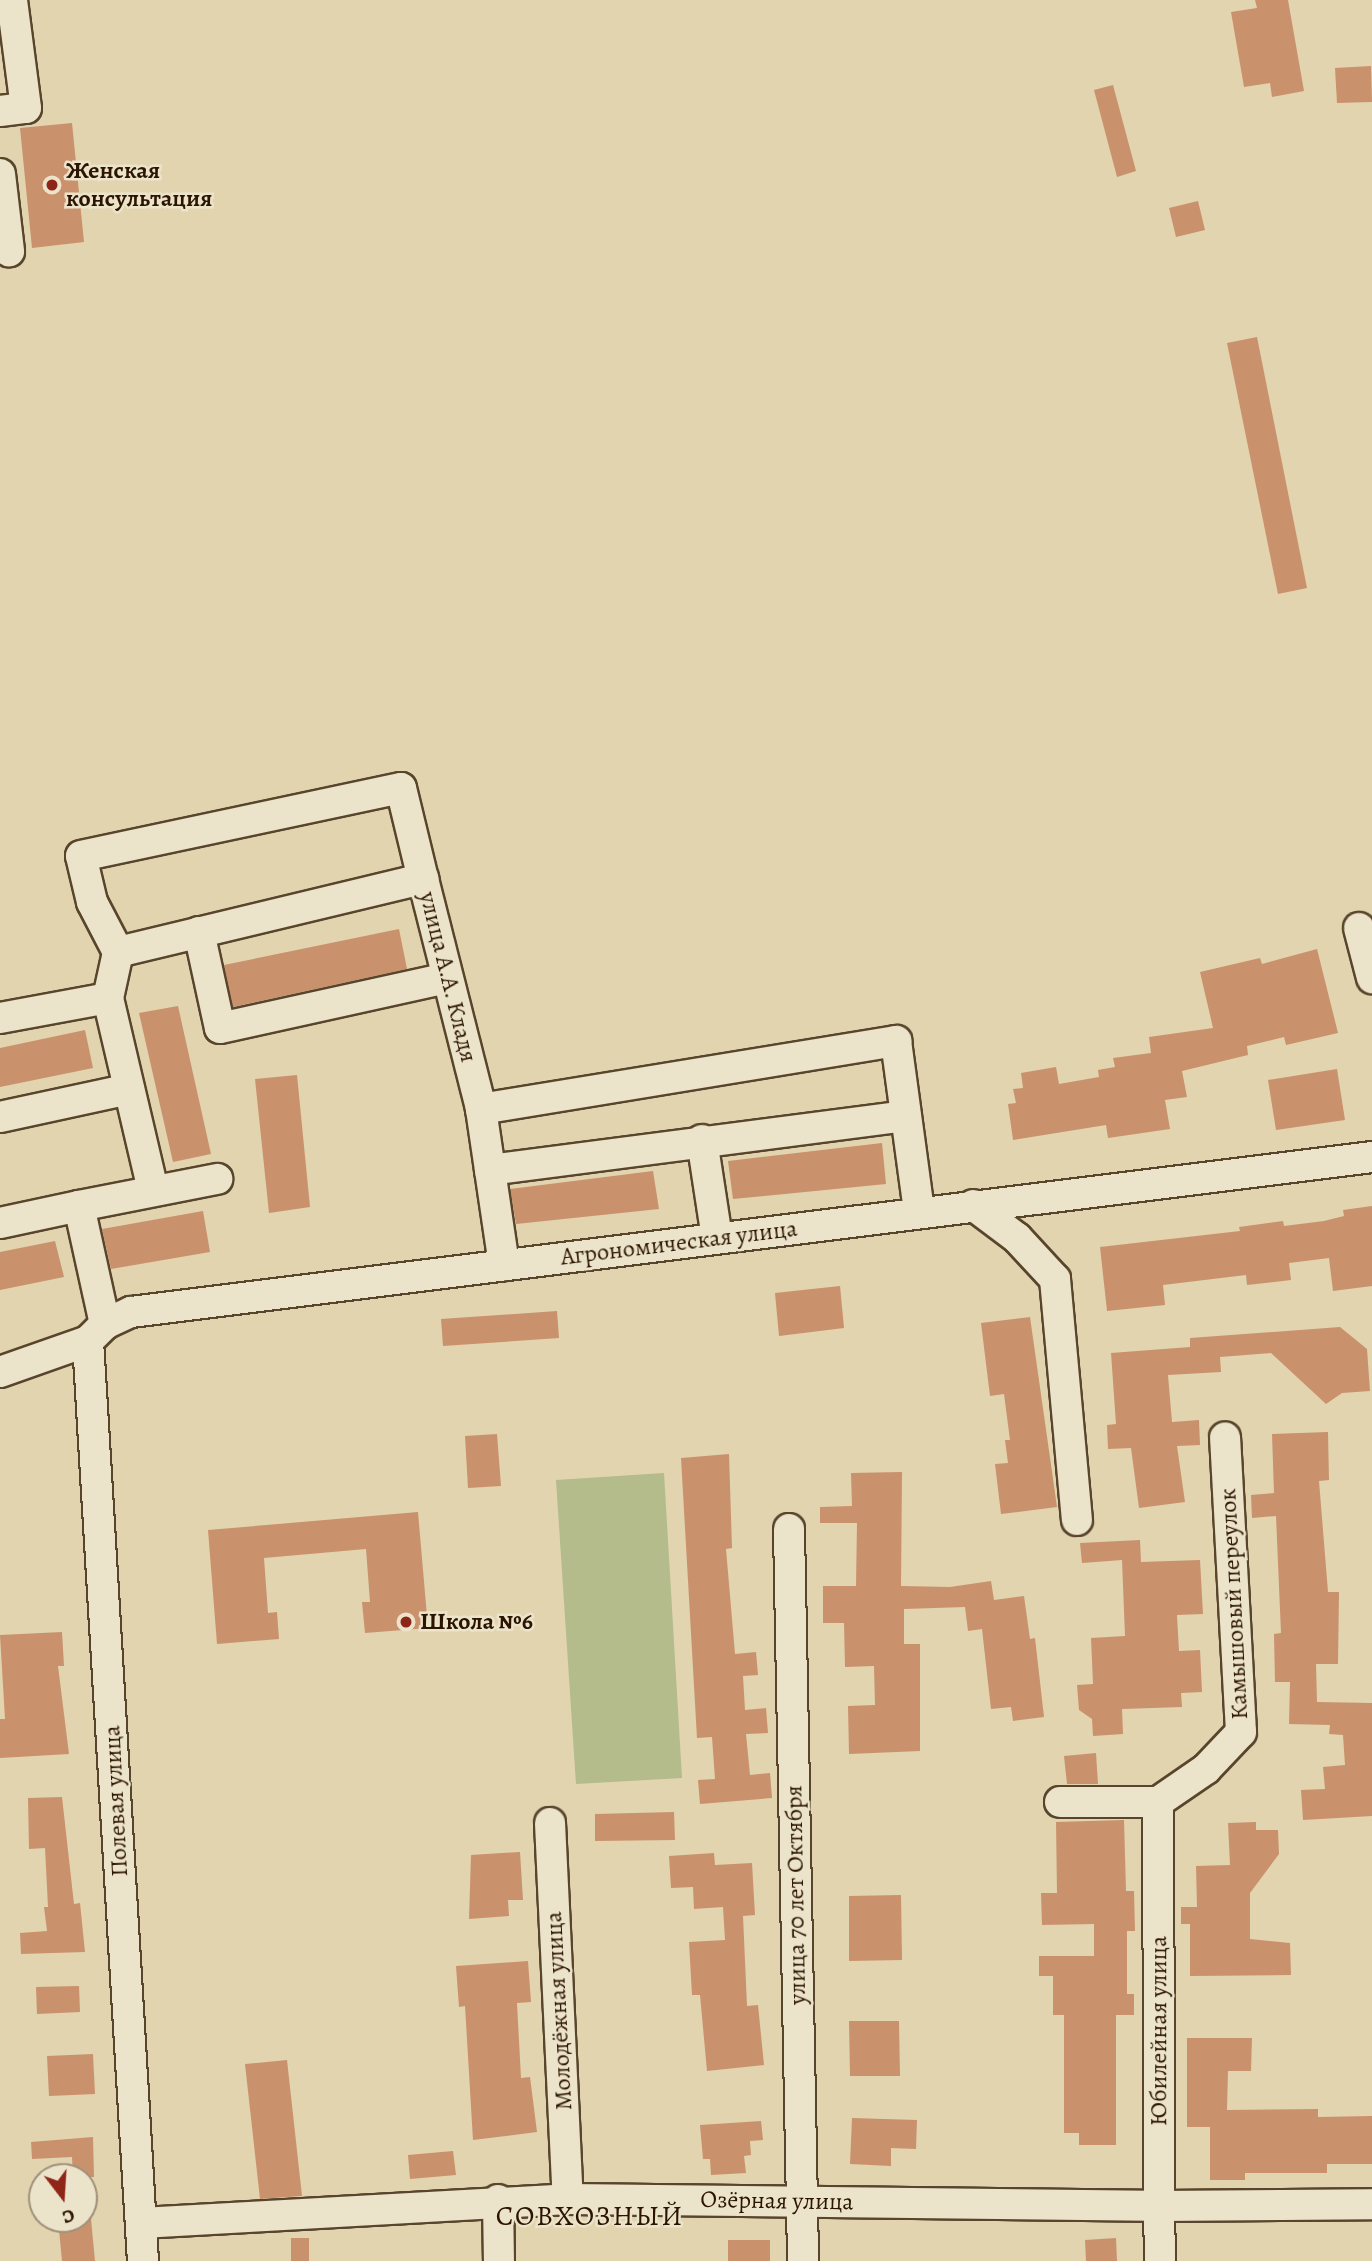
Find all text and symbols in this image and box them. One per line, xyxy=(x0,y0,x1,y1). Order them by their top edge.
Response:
place label: Женская консультация xyxy=(66,157,212,213)
marker: Женская консультация xyxy=(44,177,60,193)
street label: улица А.А. Кладя xyxy=(413,889,483,1065)
street label: Агрономическая улица xyxy=(559,1214,799,1272)
street label: Камышовый переулок xyxy=(1214,1488,1254,1720)
place label: Школа №6 xyxy=(420,1608,533,1636)
marker: Школа №6 xyxy=(398,1614,414,1630)
street label: Полевая улица xyxy=(98,1725,134,1877)
street label: улица 70 лет Октября xyxy=(780,1785,812,2005)
street label: Молодёжная улица xyxy=(539,1911,579,2111)
street label: Юбилейная улица xyxy=(1145,1936,1173,2126)
north arrow xyxy=(28,2163,98,2233)
street label: Озёрная улица xyxy=(700,2185,854,2217)
district label: СОВХОЗНЫЙ xyxy=(497,2199,683,2233)
text: С xyxy=(59,2202,78,2230)

